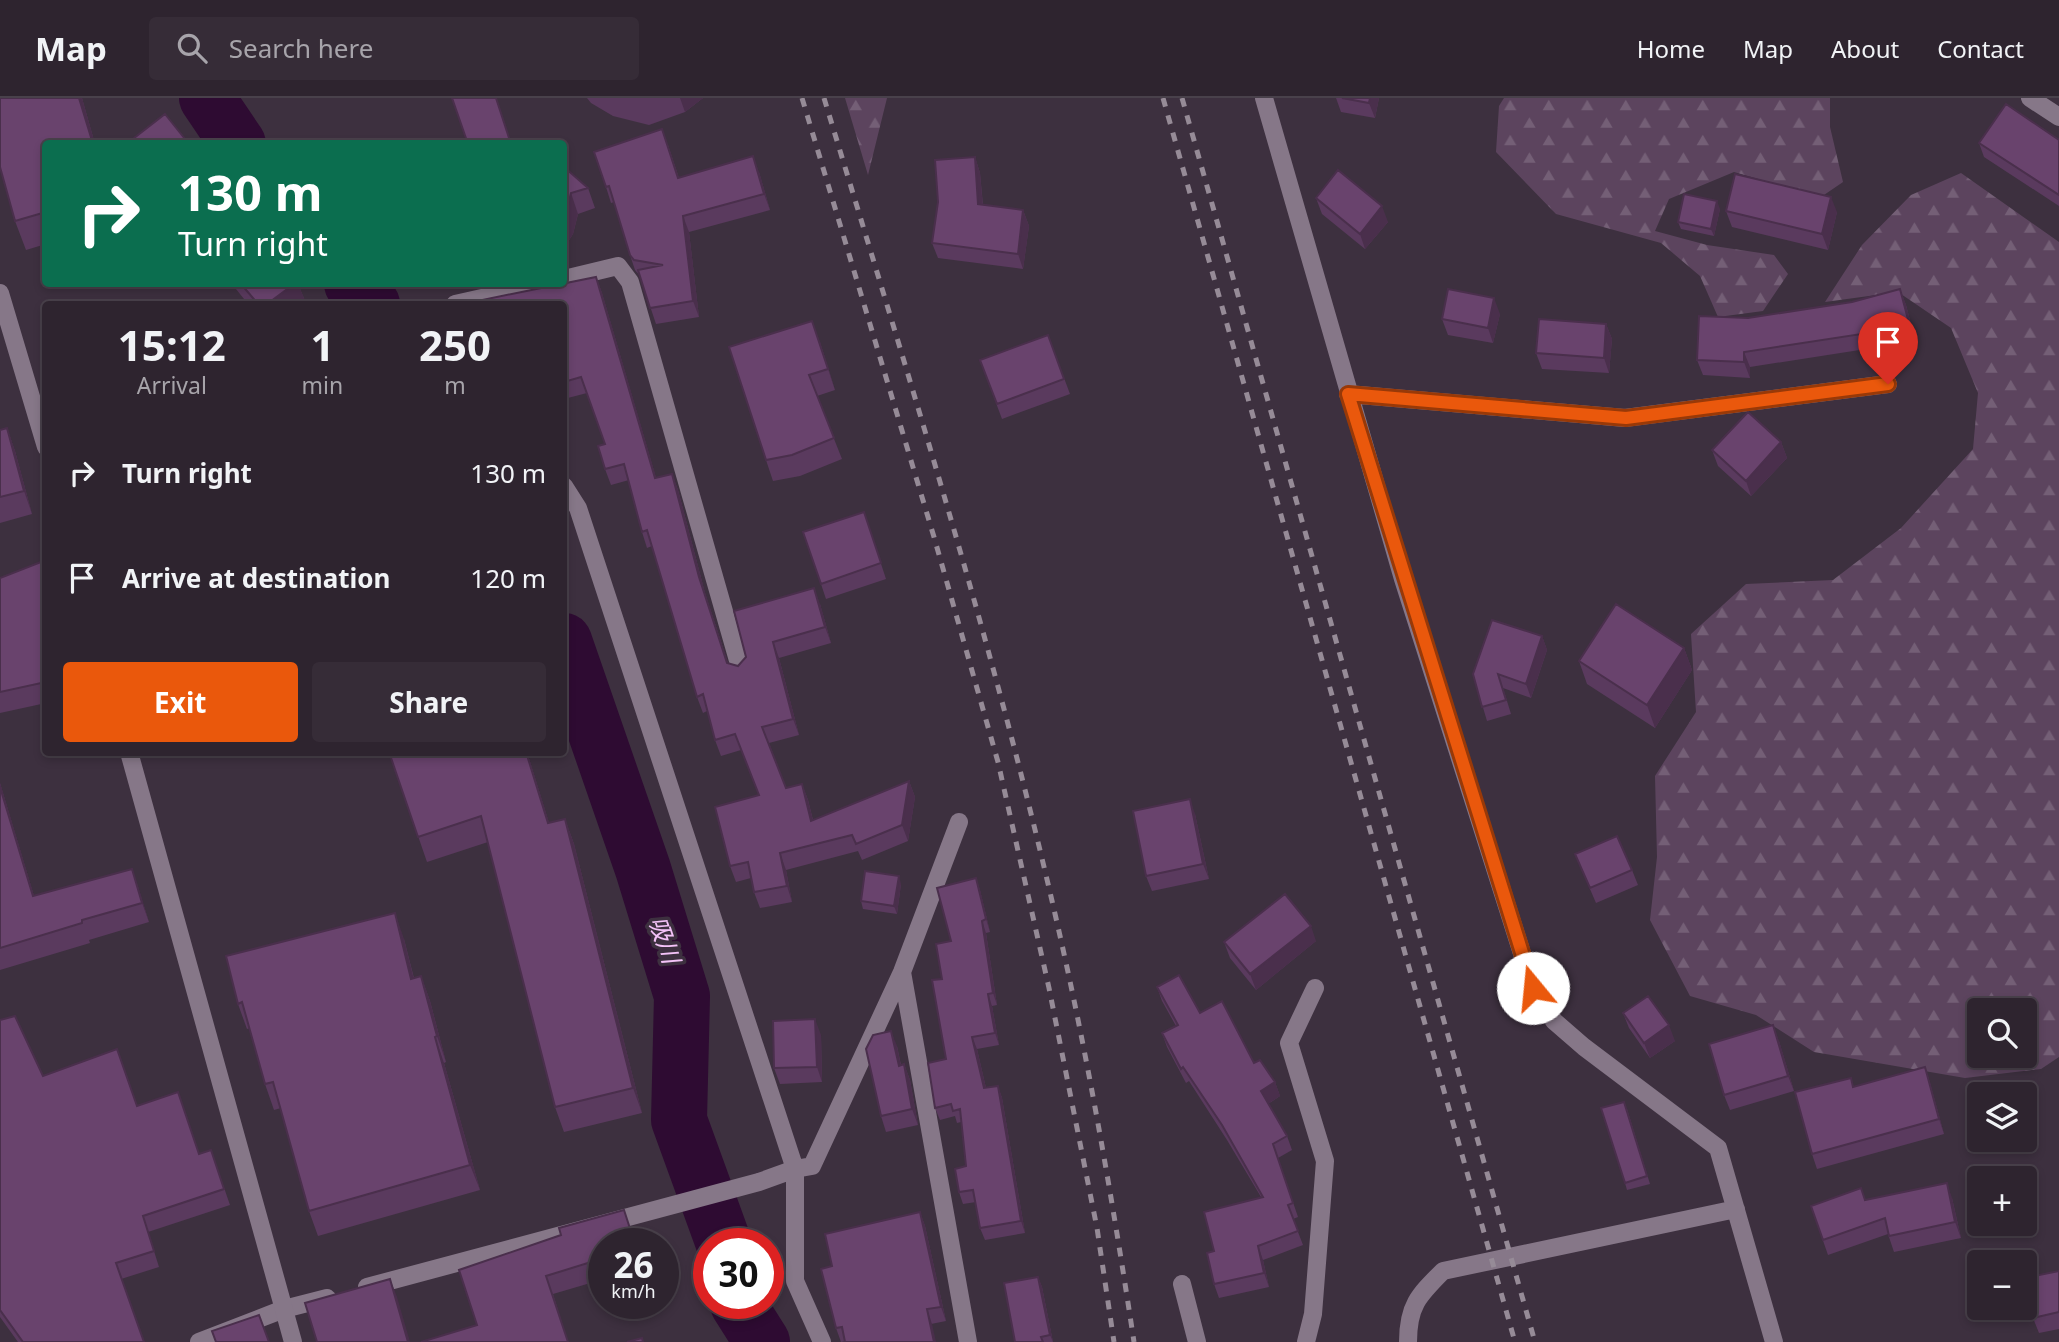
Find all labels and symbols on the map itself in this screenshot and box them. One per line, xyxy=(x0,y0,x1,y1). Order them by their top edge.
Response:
pin xyxy=(1858,312,1918,384)
water label: 吸川 xyxy=(642,911,690,970)
position arrow xyxy=(1496,951,1570,1025)
speed limit sign: 30 xyxy=(693,1228,784,1319)

